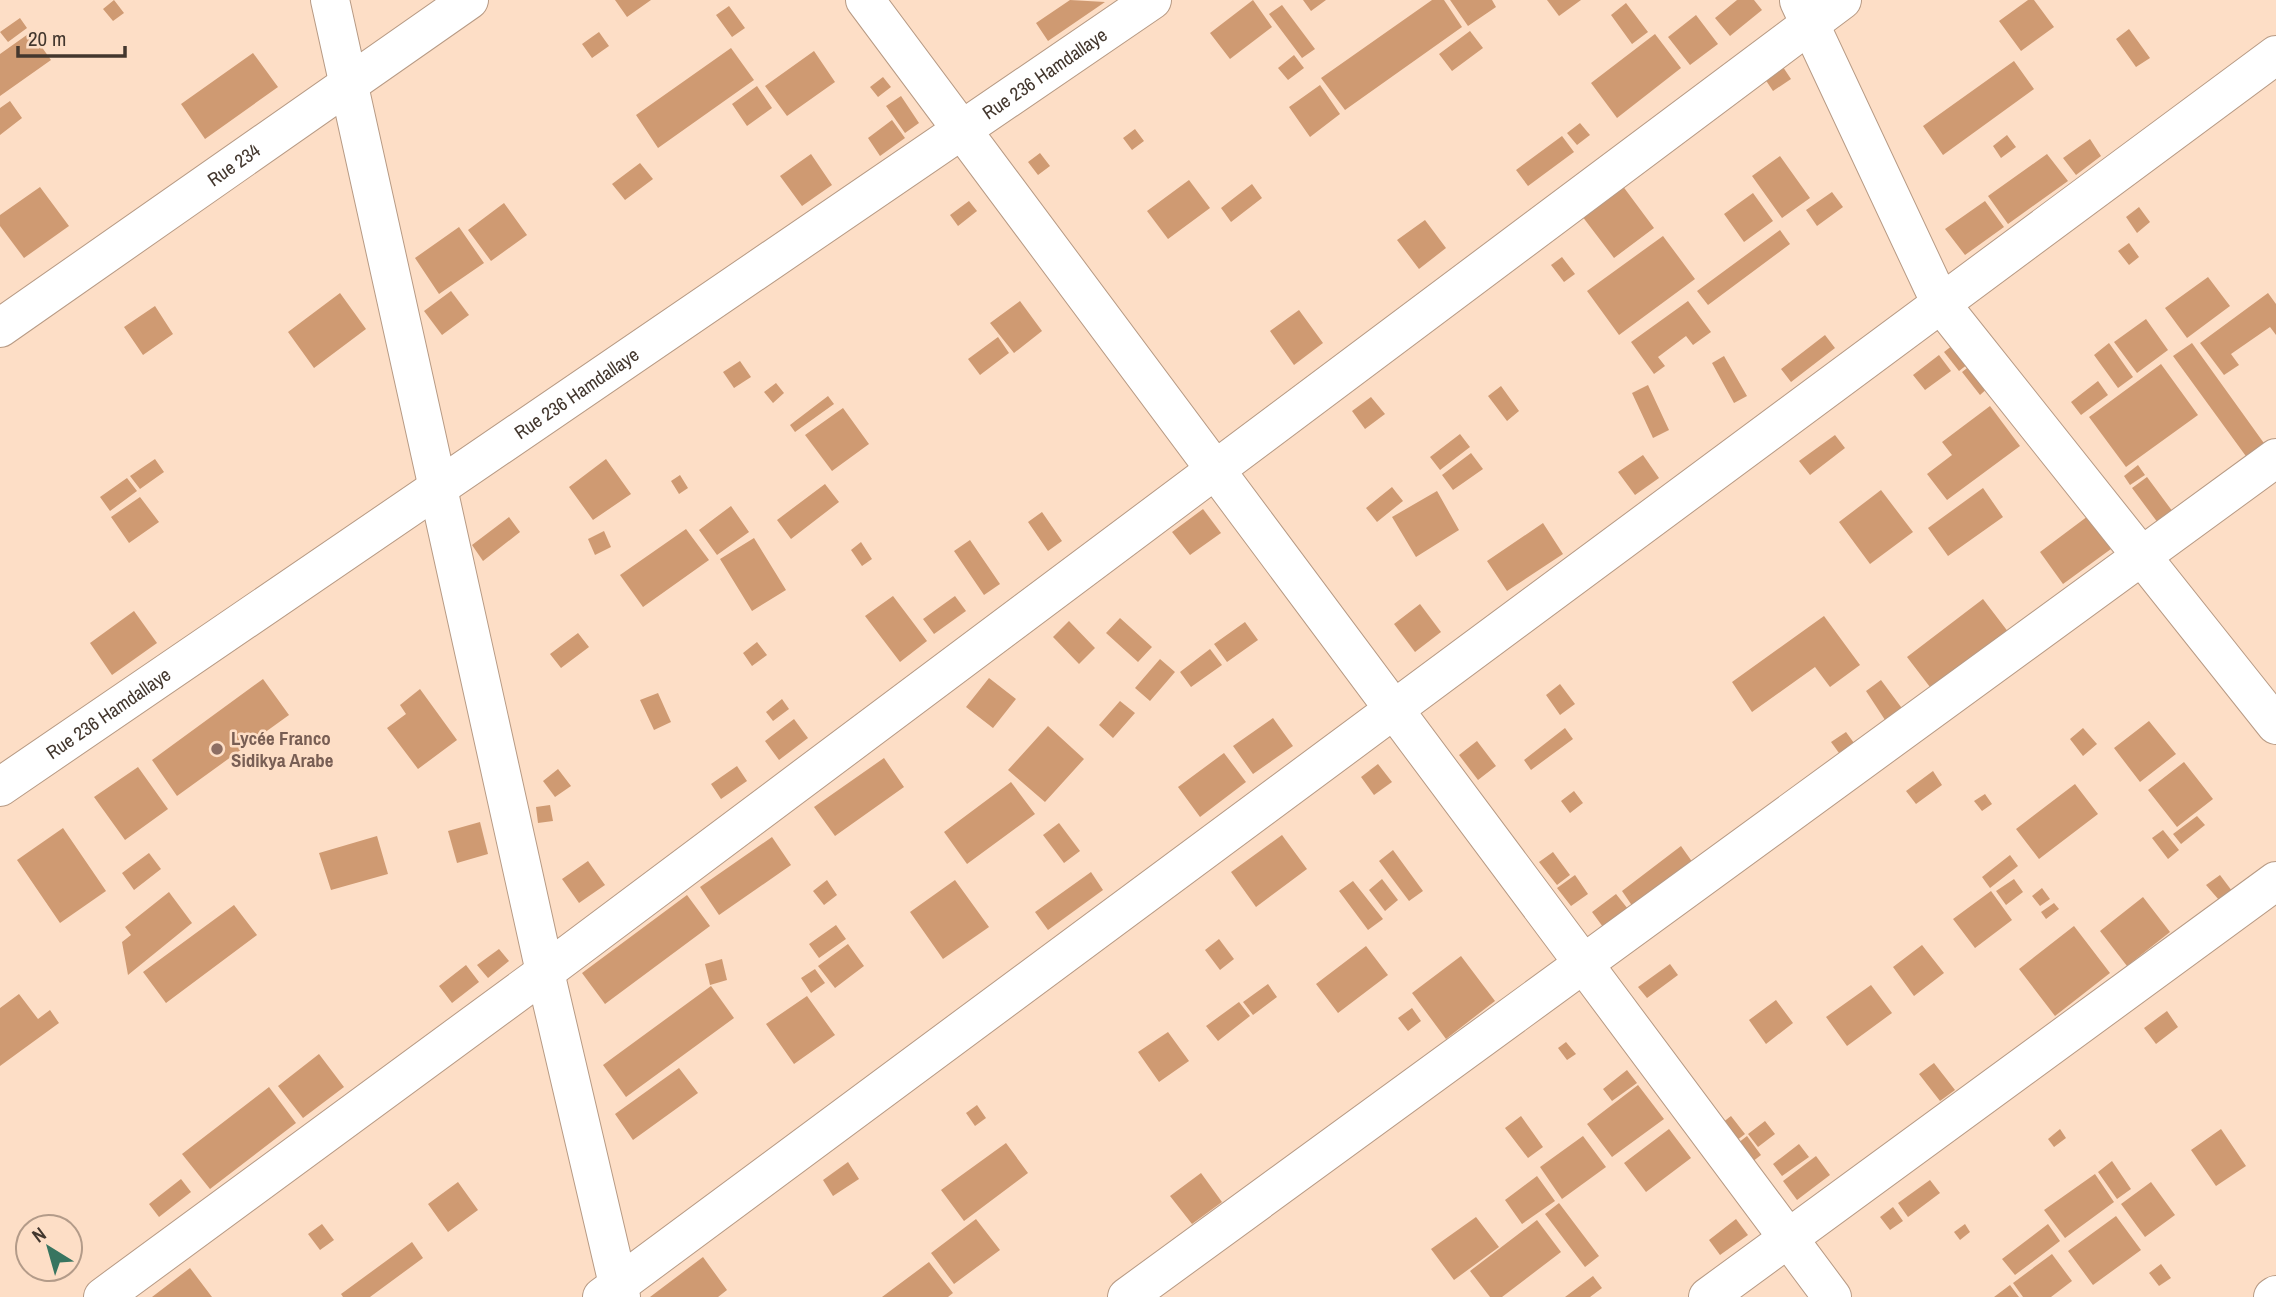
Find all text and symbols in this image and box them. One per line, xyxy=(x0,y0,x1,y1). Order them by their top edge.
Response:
scale bar xyxy=(18,14,124,58)
street label: Rue 236 Hamdallaye xyxy=(977,22,1112,125)
text: 20 m xyxy=(28,24,66,53)
street label: Rue 234 xyxy=(202,137,265,192)
street label: Rue 236 Hamdallaye xyxy=(509,341,644,445)
street label: Rue 236 Hamdallaye xyxy=(41,661,176,765)
place label: Lycée Franco Sidikya Arabe xyxy=(231,725,334,773)
marker: Lycée Franco Sidikya Arabe xyxy=(209,741,225,757)
north arrow xyxy=(14,1213,84,1283)
text: N xyxy=(26,1221,51,1248)

